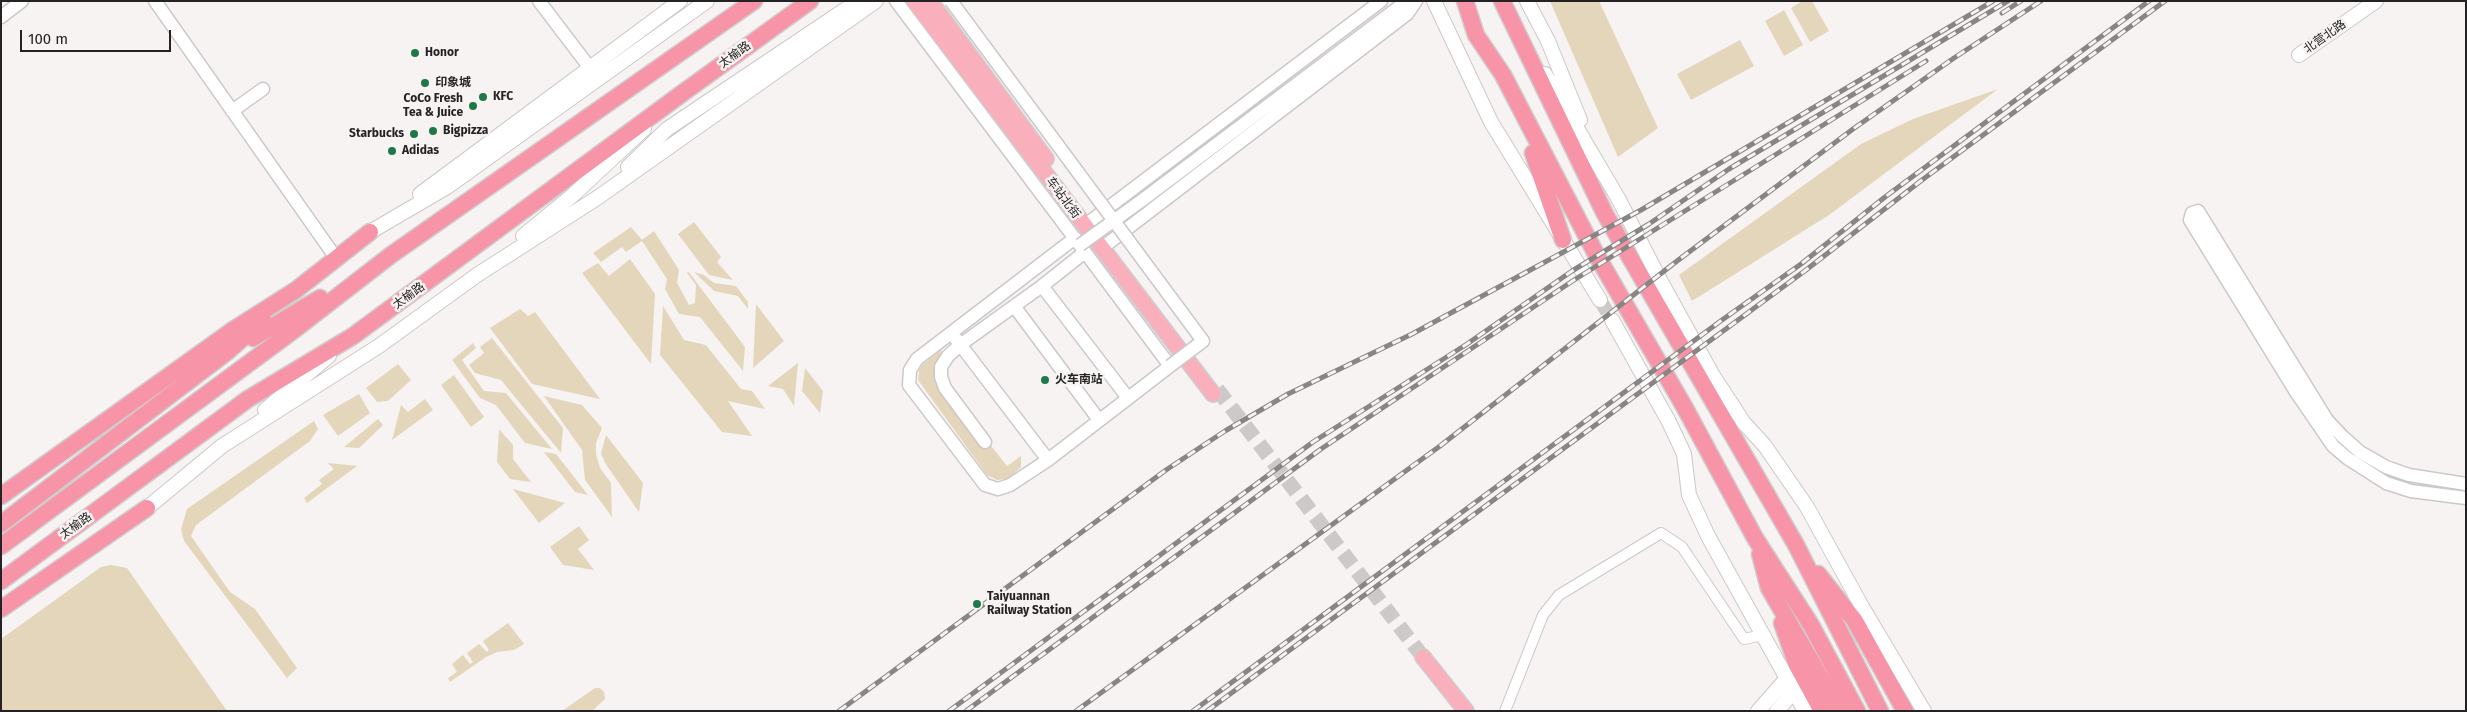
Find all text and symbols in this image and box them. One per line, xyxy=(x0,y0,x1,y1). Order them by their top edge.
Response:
street label: 北营北路 xyxy=(2301,17,2349,57)
scale bar xyxy=(22,20,174,52)
text: 100 m xyxy=(28,30,68,48)
street label: 太榆路 xyxy=(716,39,754,71)
place label: Honor xyxy=(425,46,459,60)
marker: Honor xyxy=(409,47,421,59)
place label: 印象城 xyxy=(435,76,471,90)
marker: 印象城 xyxy=(419,77,431,89)
place label: KFC xyxy=(493,90,513,104)
marker: KFC xyxy=(477,91,489,103)
place label: CoCo Fresh Tea & Juice xyxy=(403,92,463,120)
marker: CoCo Fresh Tea & Juice xyxy=(467,100,479,112)
place label: Bigpizza xyxy=(443,124,488,138)
marker: Bigpizza xyxy=(427,125,439,137)
place label: Starbucks xyxy=(349,127,404,141)
marker: Starbucks xyxy=(408,128,420,140)
place label: Adidas xyxy=(402,144,439,158)
marker: Adidas xyxy=(386,145,398,157)
street label: 车站北街 xyxy=(1043,174,1083,222)
street label: 太榆路 xyxy=(390,280,428,312)
place label: 火车南站 xyxy=(1055,373,1103,387)
marker: 火车南站 xyxy=(1039,374,1051,386)
street label: 太榆路 xyxy=(57,510,95,542)
place label: Taiyuannan Railway Station xyxy=(987,590,1072,618)
marker: Taiyuannan Railway Station xyxy=(971,598,983,610)

